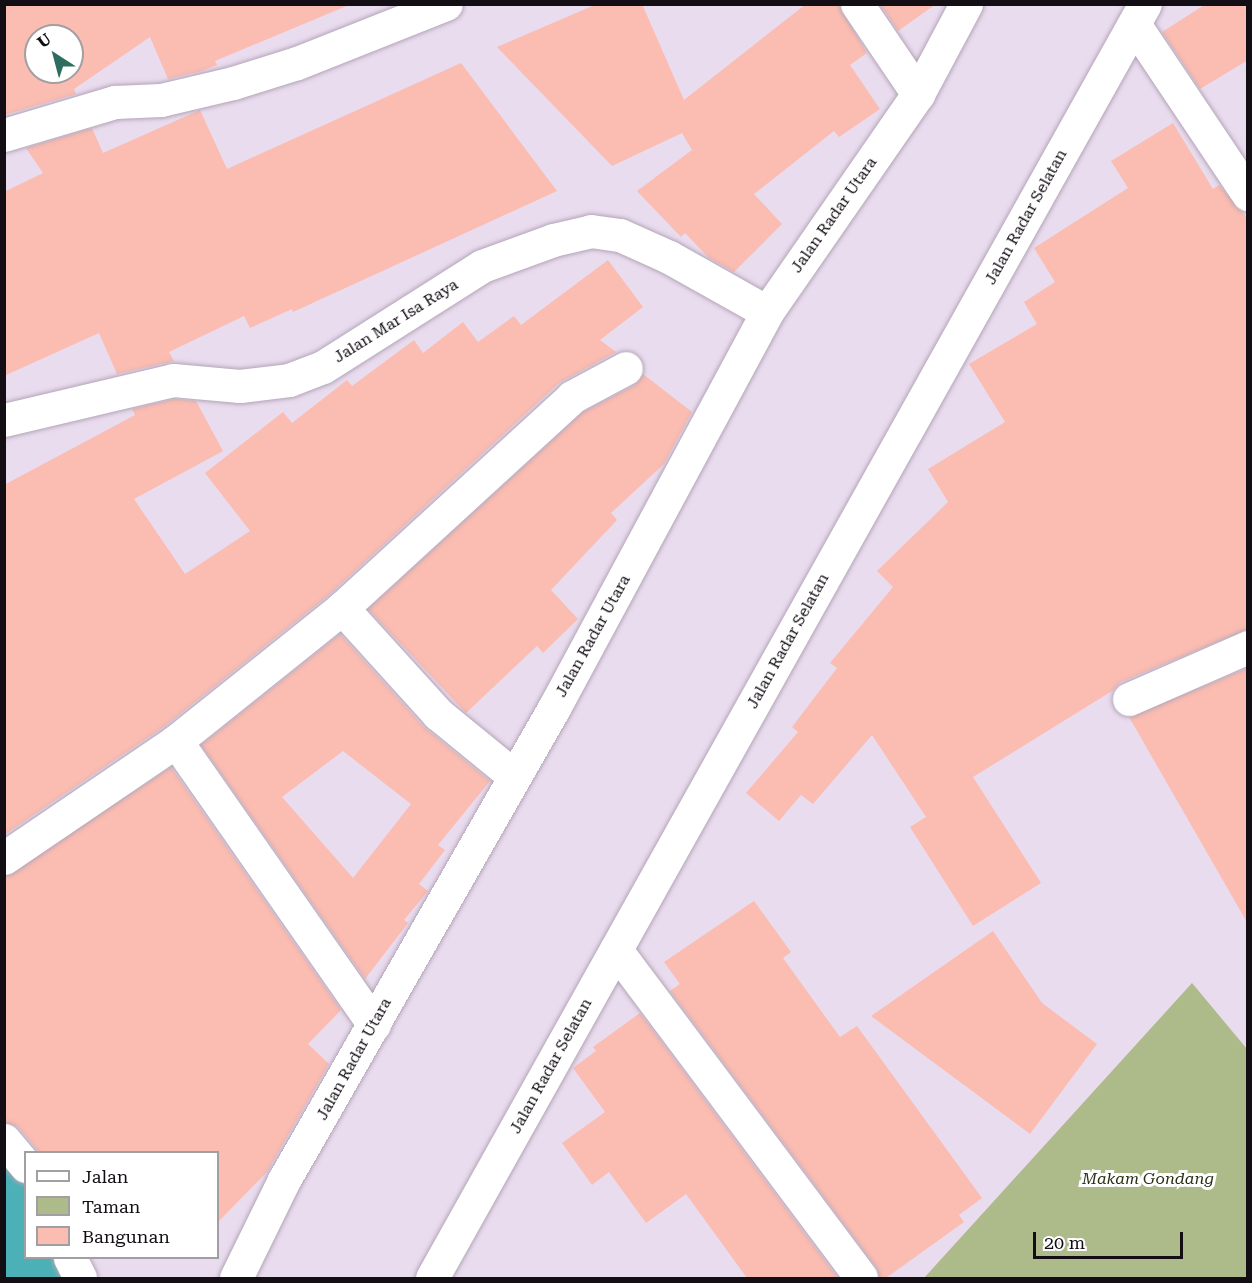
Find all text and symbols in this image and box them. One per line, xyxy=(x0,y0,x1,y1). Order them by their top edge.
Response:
north arrow xyxy=(24,24,84,84)
text: U xyxy=(34,29,55,52)
street label: Jalan Radar Selatan xyxy=(981,146,1071,288)
street label: Jalan Radar Utara xyxy=(787,154,881,276)
street label: Jalan Mar Isa Raya xyxy=(330,275,462,367)
street label: Jalan Radar Selatan xyxy=(743,570,833,712)
street label: Jalan Radar Utara xyxy=(551,572,635,700)
street label: Jalan Radar Utara xyxy=(312,995,396,1123)
street label: Jalan Radar Selatan xyxy=(506,995,596,1137)
legend xyxy=(24,1151,219,1259)
text: Jalan xyxy=(82,1166,128,1187)
park label: Makam Gondang xyxy=(1082,1169,1214,1189)
text: Taman xyxy=(82,1196,140,1217)
scale bar xyxy=(1036,1220,1186,1258)
text: Bangunan xyxy=(82,1226,170,1247)
text: 20 m xyxy=(1044,1232,1085,1253)

